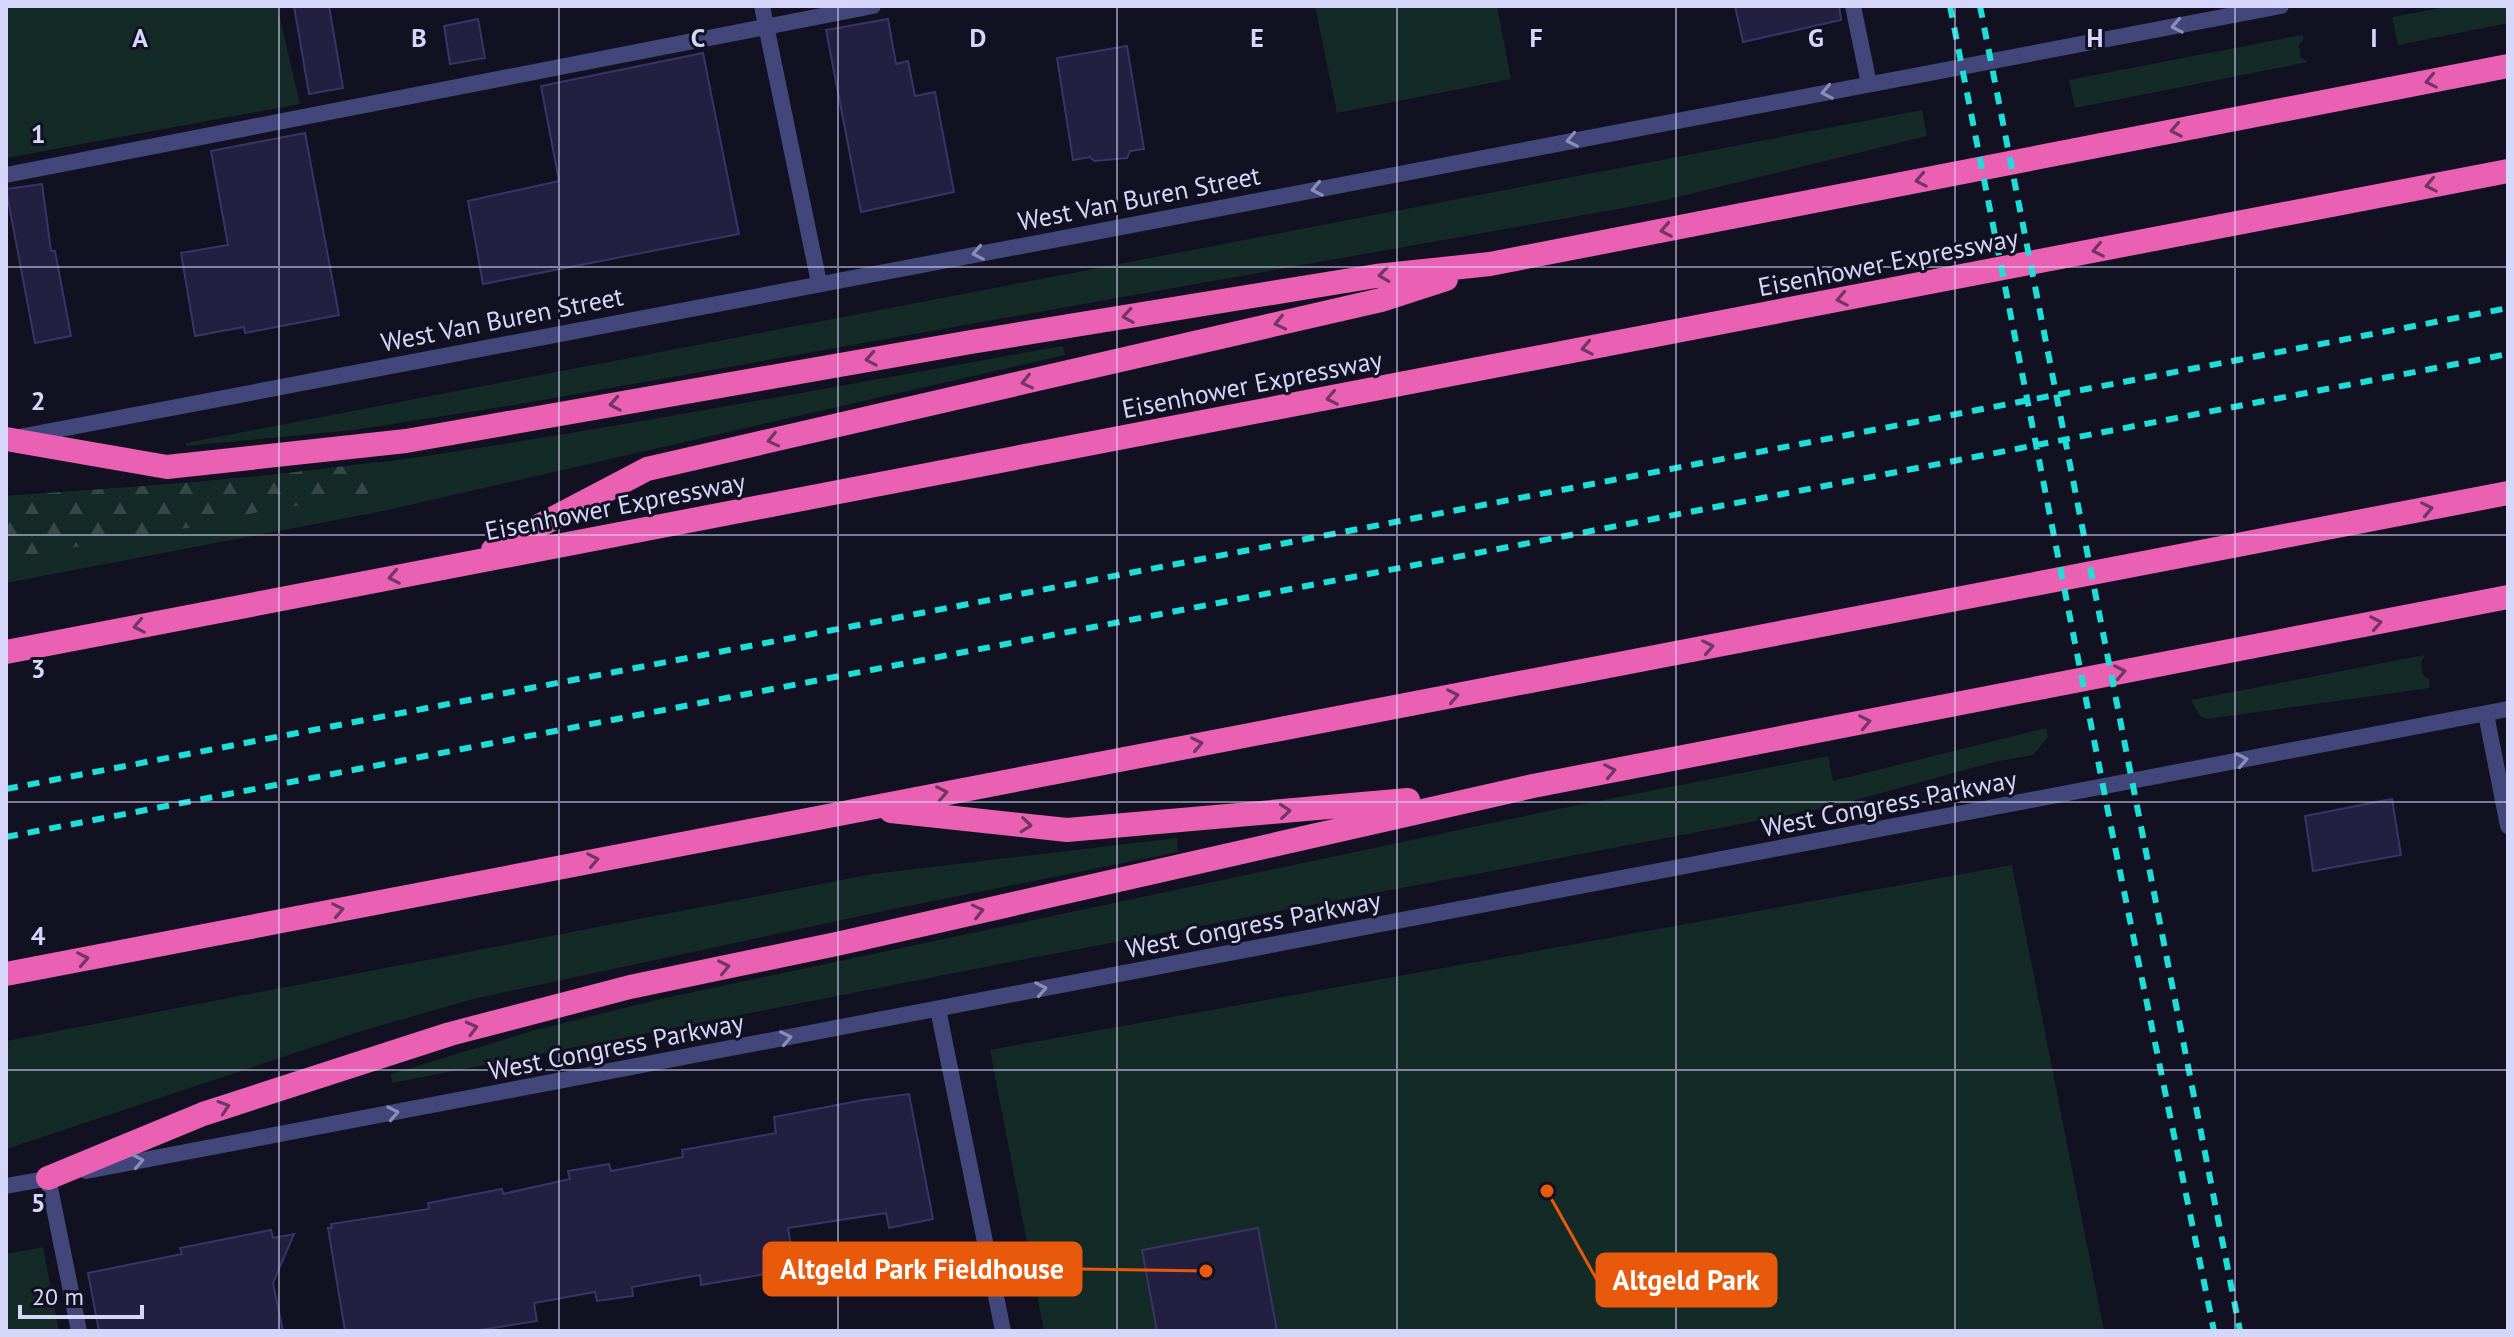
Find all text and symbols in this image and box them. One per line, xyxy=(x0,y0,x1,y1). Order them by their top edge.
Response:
one-way arrow xyxy=(2170,16,2184,33)
text: A xyxy=(132,21,148,54)
text: B xyxy=(411,21,427,54)
text: C xyxy=(691,21,705,54)
text: D xyxy=(970,21,986,54)
text: E xyxy=(1250,21,1264,54)
text: F xyxy=(1529,21,1543,54)
text: G xyxy=(1808,21,1824,54)
text: H xyxy=(2087,21,2103,54)
text: I xyxy=(2370,21,2378,54)
one-way arrow xyxy=(2425,71,2438,88)
one-way arrow xyxy=(1821,83,1834,100)
text: 1 xyxy=(31,117,45,150)
one-way arrow xyxy=(2169,121,2183,138)
one-way arrow xyxy=(1565,131,1579,148)
street label: West Van Buren Street xyxy=(1015,158,1263,238)
one-way arrow xyxy=(1915,171,1928,188)
one-way arrow xyxy=(2425,176,2438,193)
one-way arrow xyxy=(1310,179,1323,196)
one-way arrow xyxy=(1659,220,1673,237)
street label: Eisenhower Expressway xyxy=(1755,221,2021,303)
one-way arrow xyxy=(2092,241,2105,258)
one-way arrow xyxy=(972,243,985,260)
one-way arrow xyxy=(1377,267,1390,284)
street label: West Van Buren Street xyxy=(378,279,626,359)
one-way arrow xyxy=(1836,290,1849,307)
one-way arrow xyxy=(1121,307,1134,324)
one-way arrow xyxy=(1274,314,1288,331)
one-way arrow xyxy=(1580,339,1594,356)
street label: Eisenhower Expressway xyxy=(1119,343,1385,425)
one-way arrow xyxy=(864,350,878,367)
one-way arrow xyxy=(1020,372,1034,389)
text: 2 xyxy=(31,384,45,417)
one-way arrow xyxy=(1325,388,1339,405)
one-way arrow xyxy=(608,395,622,412)
one-way arrow xyxy=(767,431,781,448)
street label: Eisenhower Expressway xyxy=(482,465,748,547)
one-way arrow xyxy=(2420,501,2434,518)
one-way arrow xyxy=(388,567,401,584)
one-way arrow xyxy=(2368,615,2382,632)
one-way arrow xyxy=(133,617,146,634)
one-way arrow xyxy=(1701,639,1715,656)
text: 3 xyxy=(31,652,45,685)
one-way arrow xyxy=(2114,665,2127,682)
one-way arrow xyxy=(1446,688,1460,705)
one-way arrow xyxy=(1858,714,1872,731)
one-way arrow xyxy=(1191,737,1204,754)
one-way arrow xyxy=(2235,752,2249,769)
street label: West Congress Parkway xyxy=(1759,762,2019,844)
one-way arrow xyxy=(1603,763,1616,780)
one-way arrow xyxy=(935,786,949,803)
one-way arrow xyxy=(1279,802,1292,819)
one-way arrow xyxy=(1020,817,1033,834)
one-way arrow xyxy=(586,853,600,870)
street label: West Congress Parkway xyxy=(1123,883,1383,965)
one-way arrow xyxy=(331,902,345,919)
one-way arrow xyxy=(971,904,984,921)
text: 4 xyxy=(31,919,46,952)
one-way arrow xyxy=(75,951,89,968)
one-way arrow xyxy=(717,959,731,976)
one-way arrow xyxy=(1034,981,1048,998)
street label: West Congress Parkway xyxy=(486,1005,746,1087)
one-way arrow xyxy=(464,1021,478,1038)
one-way arrow xyxy=(779,1030,793,1047)
one-way arrow xyxy=(216,1101,230,1117)
one-way arrow xyxy=(386,1105,400,1122)
one-way arrow xyxy=(131,1154,144,1171)
text: 5 xyxy=(31,1186,45,1219)
callout: Altgeld Park Fieldhouse xyxy=(764,1243,1081,1295)
text: Altgeld Park Fieldhouse xyxy=(780,1250,1064,1287)
callout: Altgeld Park xyxy=(1597,1254,1776,1306)
text: Altgeld Park xyxy=(1612,1261,1760,1298)
scale bar xyxy=(20,1269,142,1319)
text: 20 m xyxy=(32,1281,84,1312)

